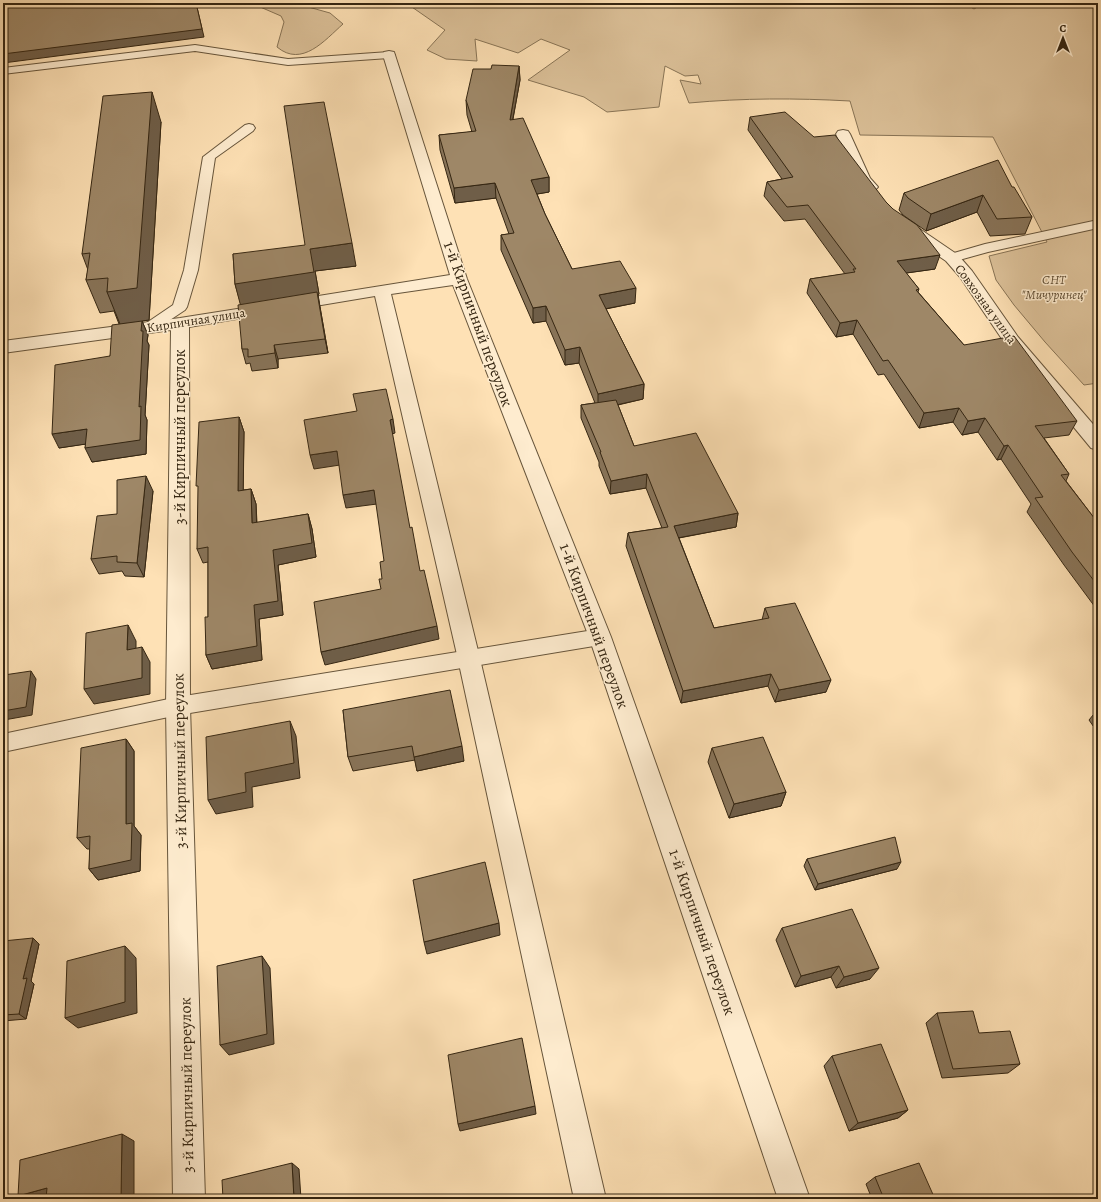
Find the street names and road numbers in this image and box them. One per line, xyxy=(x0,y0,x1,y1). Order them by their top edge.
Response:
street label: 1-й Кирпичный переулок xyxy=(438,238,518,410)
street label: Совхозная улица xyxy=(951,261,1021,347)
street label: Кирпичная улица xyxy=(145,304,247,336)
street label: 3-й Кирпичный переулок xyxy=(169,349,191,525)
street label: 1-й Кирпичный переулок xyxy=(554,540,634,712)
street label: 3-й Кирпичный переулок xyxy=(167,673,193,849)
street label: 1-й Кирпичный переулок xyxy=(663,846,741,1018)
street label: 3-й Кирпичный переулок xyxy=(174,997,200,1173)

